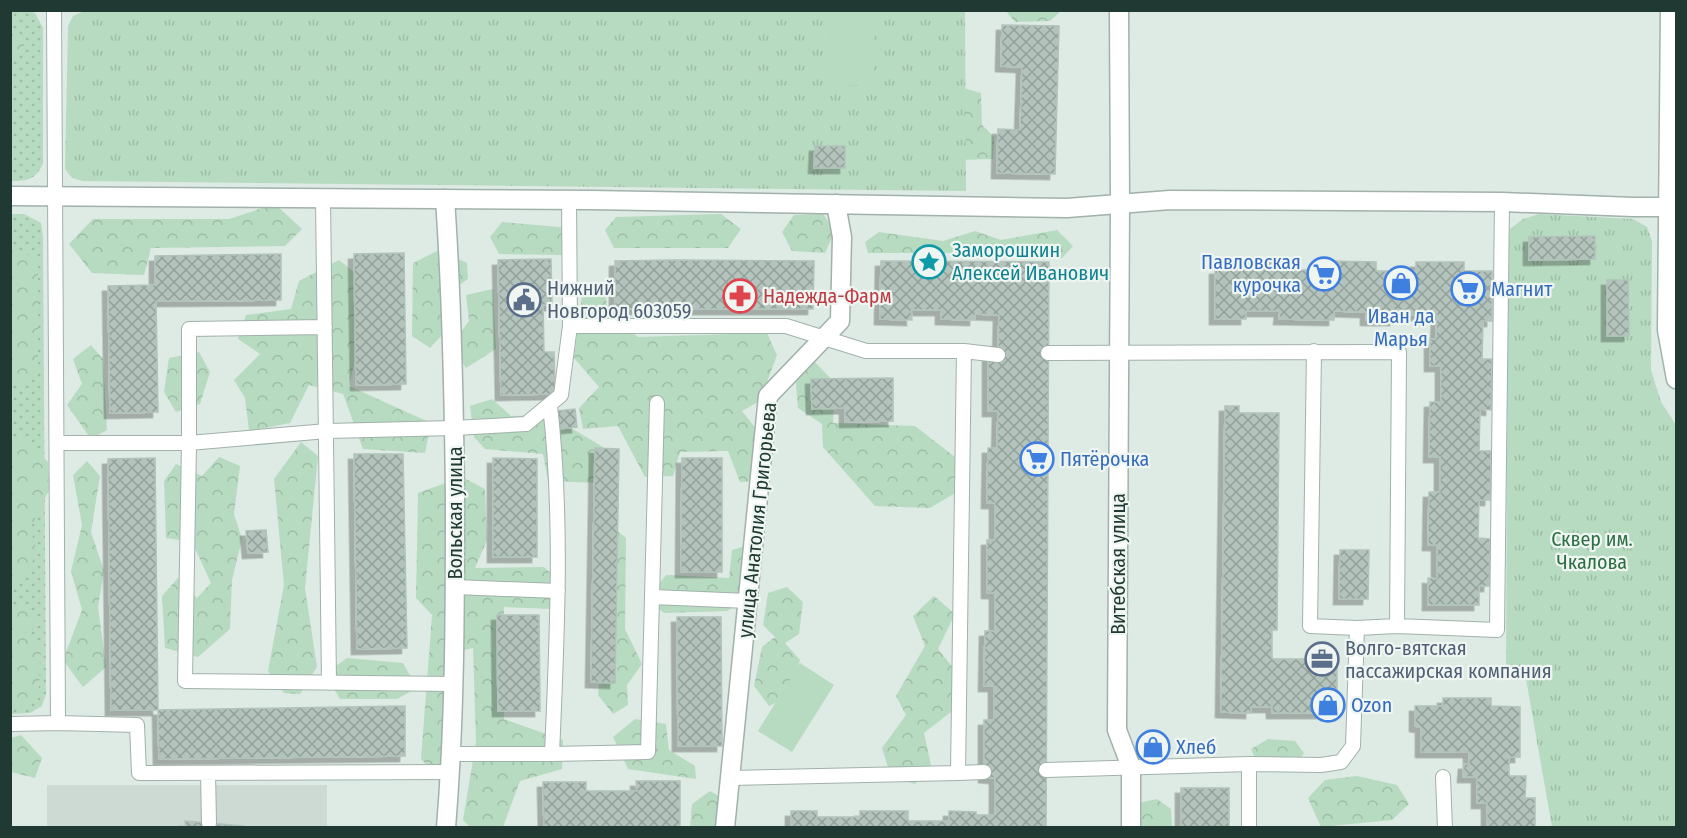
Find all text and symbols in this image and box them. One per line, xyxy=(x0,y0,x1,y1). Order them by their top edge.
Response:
place label: Заморошкин Алексей Иванович xyxy=(952,238,1109,285)
place icon: Заморошкин Алексей Иванович xyxy=(911,244,947,280)
place label: Павловская курочка xyxy=(1201,250,1301,297)
supermarket icon: Павловская курочка xyxy=(1306,256,1342,292)
shop icon: Иван да Марья xyxy=(1383,265,1419,301)
supermarket icon: Магнит xyxy=(1450,271,1486,307)
place label: Нижний Новгород 603059 xyxy=(547,276,691,323)
place label: Магнит xyxy=(1491,277,1553,301)
pharmacy icon: Надежда-Фарм xyxy=(722,278,758,314)
public building icon: Нижний Новгород 603059 xyxy=(506,282,542,318)
place label: Надежда-Фарм xyxy=(763,284,892,308)
place label: Иван да Марья xyxy=(1367,304,1435,351)
street label: улица Анатолия Григорьева xyxy=(733,401,781,639)
supermarket icon: Пятёрочка xyxy=(1019,441,1055,477)
street label: Вольская улица xyxy=(443,447,467,579)
place label: Пятёрочка xyxy=(1060,447,1149,471)
street label: Витебская улица xyxy=(1106,493,1130,635)
park label: Сквер им. Чкалова xyxy=(1551,527,1633,574)
place label: Волго-вятская пассажирская компания xyxy=(1345,636,1552,683)
office icon: Волго-вятская пассажирская компания xyxy=(1304,641,1340,677)
shop icon: Ozon xyxy=(1310,687,1346,723)
place label: Ozon xyxy=(1351,693,1392,717)
shop icon: Хлеб xyxy=(1135,729,1171,765)
place label: Хлеб xyxy=(1176,735,1216,759)

